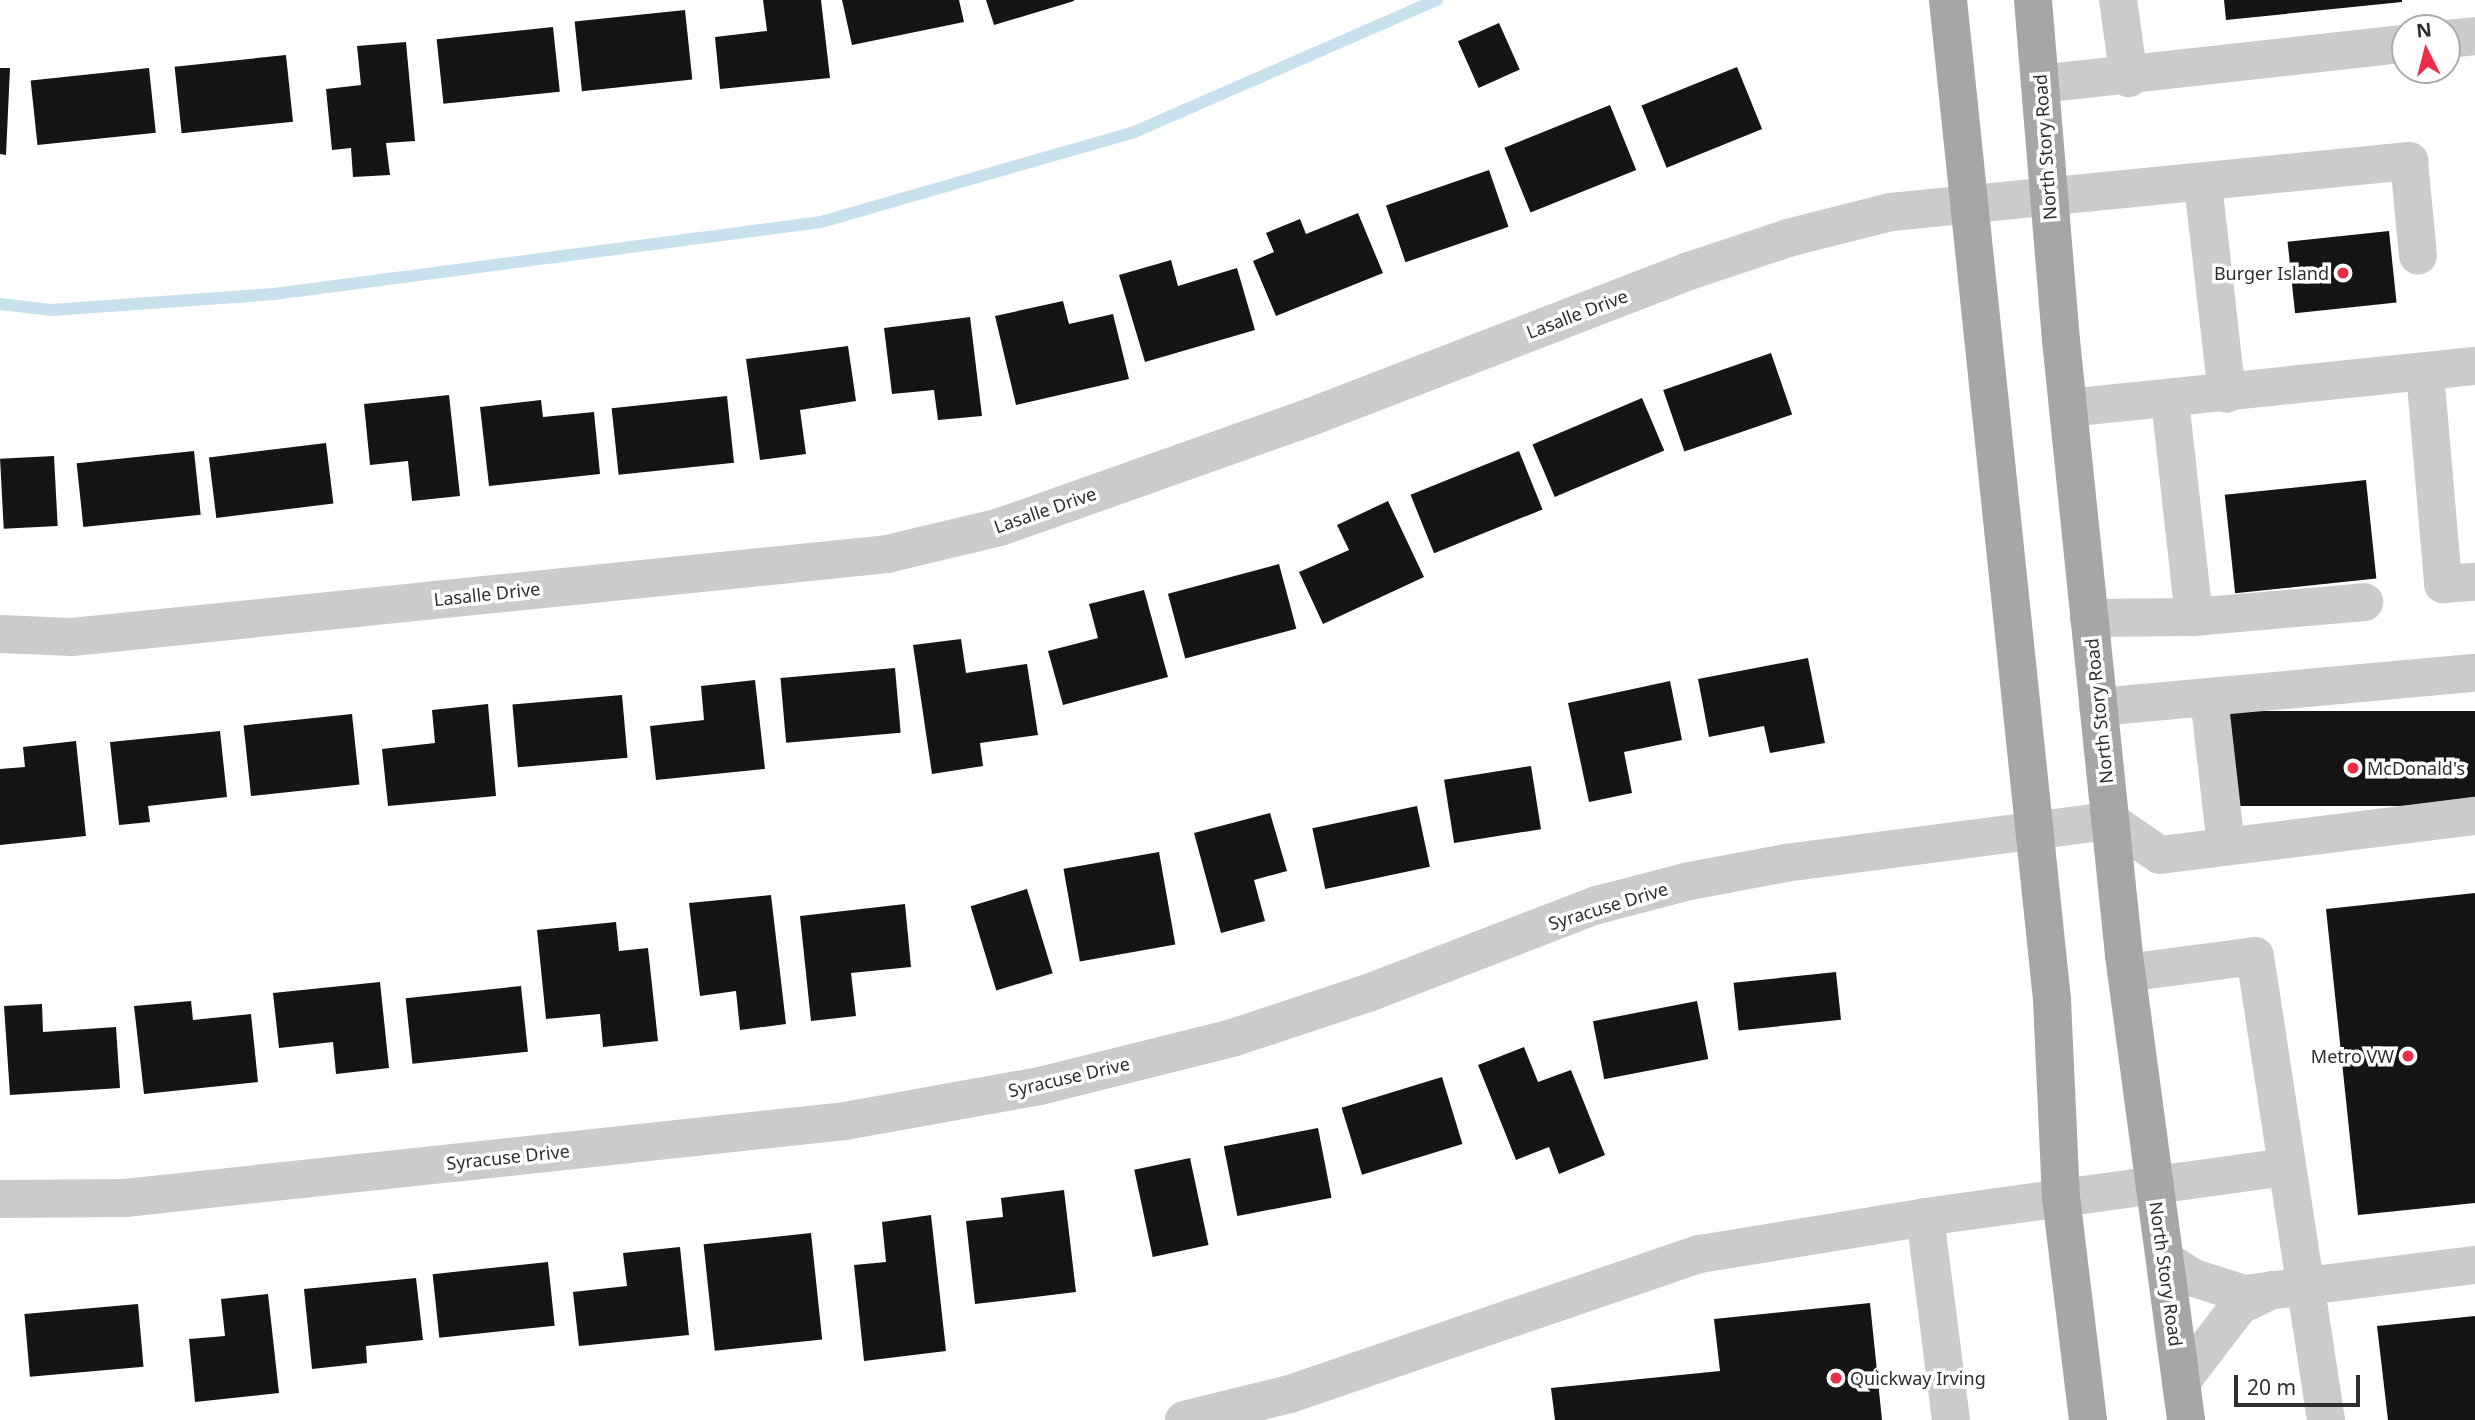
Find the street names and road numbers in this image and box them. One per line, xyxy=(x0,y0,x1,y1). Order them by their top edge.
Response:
street label: North Story Road xyxy=(2029,73,2061,221)
street label: Lasalle Drive xyxy=(1523,285,1631,343)
street label: Lasalle Drive xyxy=(991,482,1099,538)
street label: Lasalle Drive xyxy=(433,578,541,610)
street label: North Story Road xyxy=(2081,637,2117,785)
street label: Syracuse Drive xyxy=(1546,878,1670,934)
street label: Syracuse Drive xyxy=(1006,1053,1132,1101)
street label: Syracuse Drive xyxy=(445,1140,571,1174)
street label: North Story Road xyxy=(2145,1200,2187,1348)

